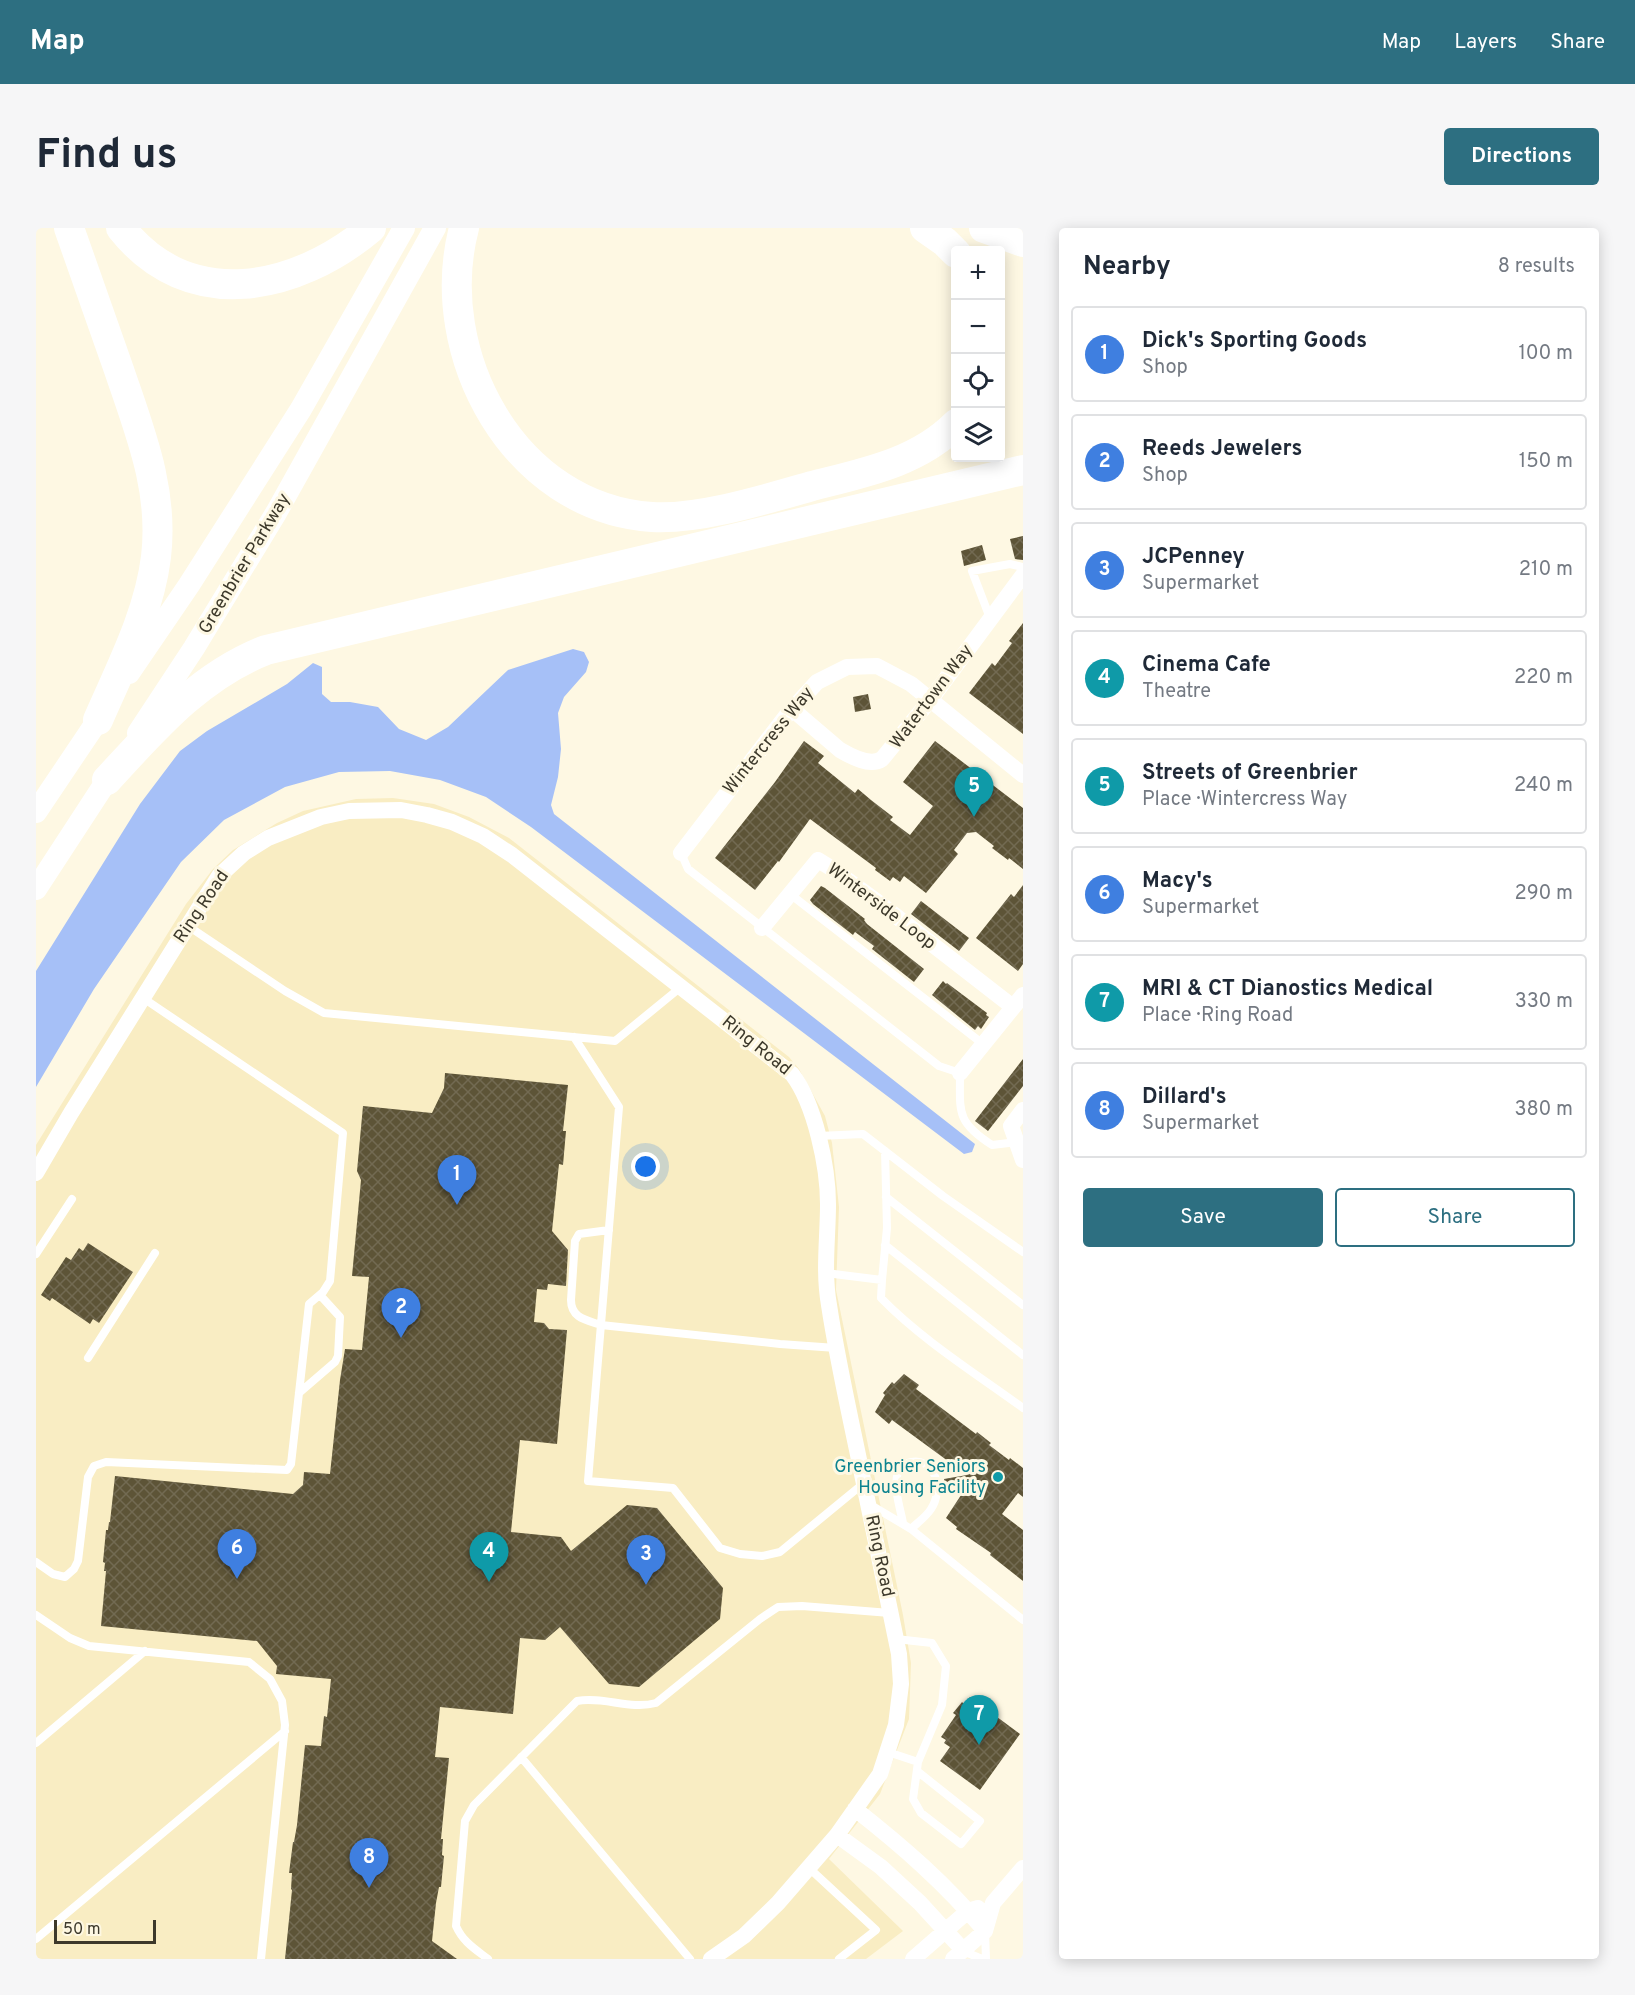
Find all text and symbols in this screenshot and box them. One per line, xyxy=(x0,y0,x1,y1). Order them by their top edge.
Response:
text: Map xyxy=(30,24,85,60)
text: Map xyxy=(1382,29,1421,56)
text: Layers xyxy=(1454,29,1517,56)
text: Share xyxy=(1550,29,1605,56)
button: Directions xyxy=(1444,128,1599,185)
text: Find us xyxy=(36,130,177,183)
map controls xyxy=(951,246,1005,462)
button: + xyxy=(951,246,1005,300)
text: Nearby xyxy=(1083,251,1171,284)
text: 8 results xyxy=(1498,254,1575,280)
button: − xyxy=(951,300,1005,354)
text: Dick's Sporting Goods xyxy=(1142,328,1367,355)
text: 1 xyxy=(1101,341,1109,367)
text: 100 m xyxy=(1518,341,1573,367)
button: locate xyxy=(951,354,1005,408)
text: Shop xyxy=(1142,355,1188,381)
button: layers xyxy=(951,408,1005,462)
text: Reeds Jewelers xyxy=(1142,436,1302,463)
text: 2 xyxy=(1098,449,1111,475)
text: 150 m xyxy=(1519,449,1573,475)
text: Shop xyxy=(1142,463,1188,489)
street label: Greenbrier Parkway xyxy=(194,489,296,639)
text: JCPenney xyxy=(1142,544,1245,571)
text: 3 xyxy=(1099,557,1111,583)
text: 210 m xyxy=(1519,557,1573,583)
text: Supermarket xyxy=(1142,571,1259,597)
street label: Watertown Way xyxy=(885,640,979,754)
text: Cinema Cafe xyxy=(1142,652,1271,679)
text: 4 xyxy=(1098,665,1111,691)
text: 220 m xyxy=(1514,665,1573,691)
text: Theatre xyxy=(1142,679,1211,705)
street label: Wintercress Way xyxy=(719,682,819,800)
text: Streets of Greenbrier xyxy=(1142,760,1358,787)
pin: 5 xyxy=(954,768,994,817)
text: 5 xyxy=(1098,773,1111,799)
text: 240 m xyxy=(1514,773,1573,799)
text: Place · Wintercress Way xyxy=(1142,787,1347,813)
street label: Winterside Loop xyxy=(822,859,940,955)
street label: Ring Road xyxy=(169,866,235,948)
text: Macy's xyxy=(1142,868,1213,895)
text: 6 xyxy=(1098,881,1111,907)
text: 290 m xyxy=(1515,881,1573,907)
text: Supermarket xyxy=(1142,895,1259,921)
text: MRI & CT Dianostics Medical xyxy=(1142,976,1433,1003)
text: 7 xyxy=(1099,989,1110,1015)
text: 330 m xyxy=(1515,989,1573,1015)
text: Place · Ring Road xyxy=(1142,1003,1293,1029)
street label: Ring Road xyxy=(717,1011,795,1081)
text: Dillard's xyxy=(1142,1084,1227,1111)
text: 8 xyxy=(1098,1097,1111,1123)
text: 380 m xyxy=(1514,1097,1573,1123)
text: Supermarket xyxy=(1142,1111,1259,1137)
your location xyxy=(631,1152,660,1181)
pin: 1 xyxy=(438,1156,476,1205)
button: Save xyxy=(1083,1188,1323,1247)
button: Share xyxy=(1335,1188,1575,1247)
pin: 2 xyxy=(382,1288,421,1338)
place label: Greenbrier Seniors Housing Facility xyxy=(834,1456,986,1500)
marker: Greenbrier Seniors Housing Facility xyxy=(991,1470,1005,1484)
street label: Ring Road xyxy=(859,1513,899,1599)
pin: 6 xyxy=(218,1530,256,1579)
pin: 4 xyxy=(470,1532,508,1582)
pin: 3 xyxy=(626,1536,666,1585)
pin: 7 xyxy=(960,1696,998,1745)
pin: 8 xyxy=(350,1838,388,1888)
scale bar xyxy=(54,1917,156,1944)
text: 50 m xyxy=(63,1920,101,1940)

